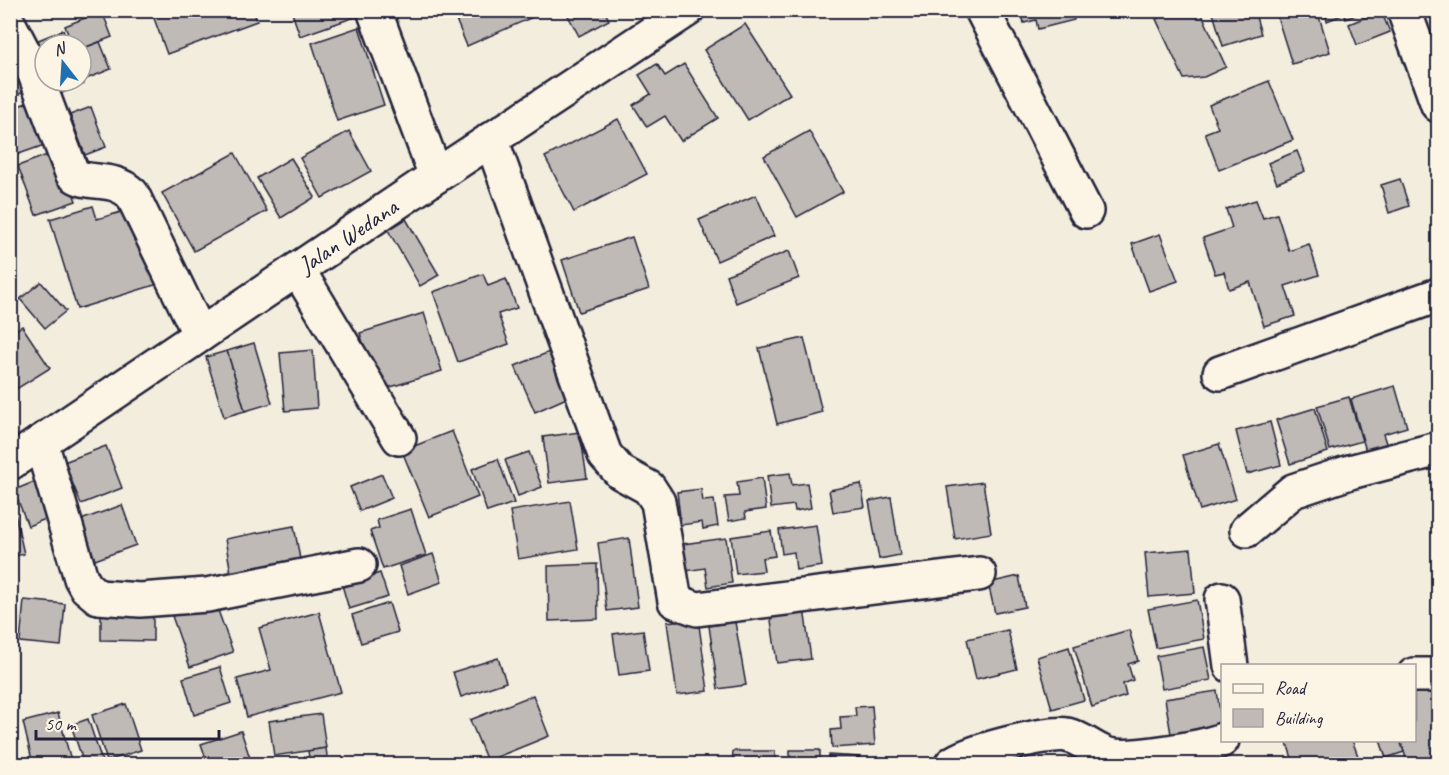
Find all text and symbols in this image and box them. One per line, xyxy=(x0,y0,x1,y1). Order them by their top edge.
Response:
north arrow xyxy=(33,33,93,93)
text: N xyxy=(51,38,70,61)
street label: Jalan Wedana xyxy=(292,191,404,281)
legend xyxy=(1221,664,1416,742)
text: Road xyxy=(1275,677,1308,699)
scale bar xyxy=(36,703,219,741)
text: Building xyxy=(1275,707,1324,729)
text: 50 m xyxy=(45,713,78,735)

